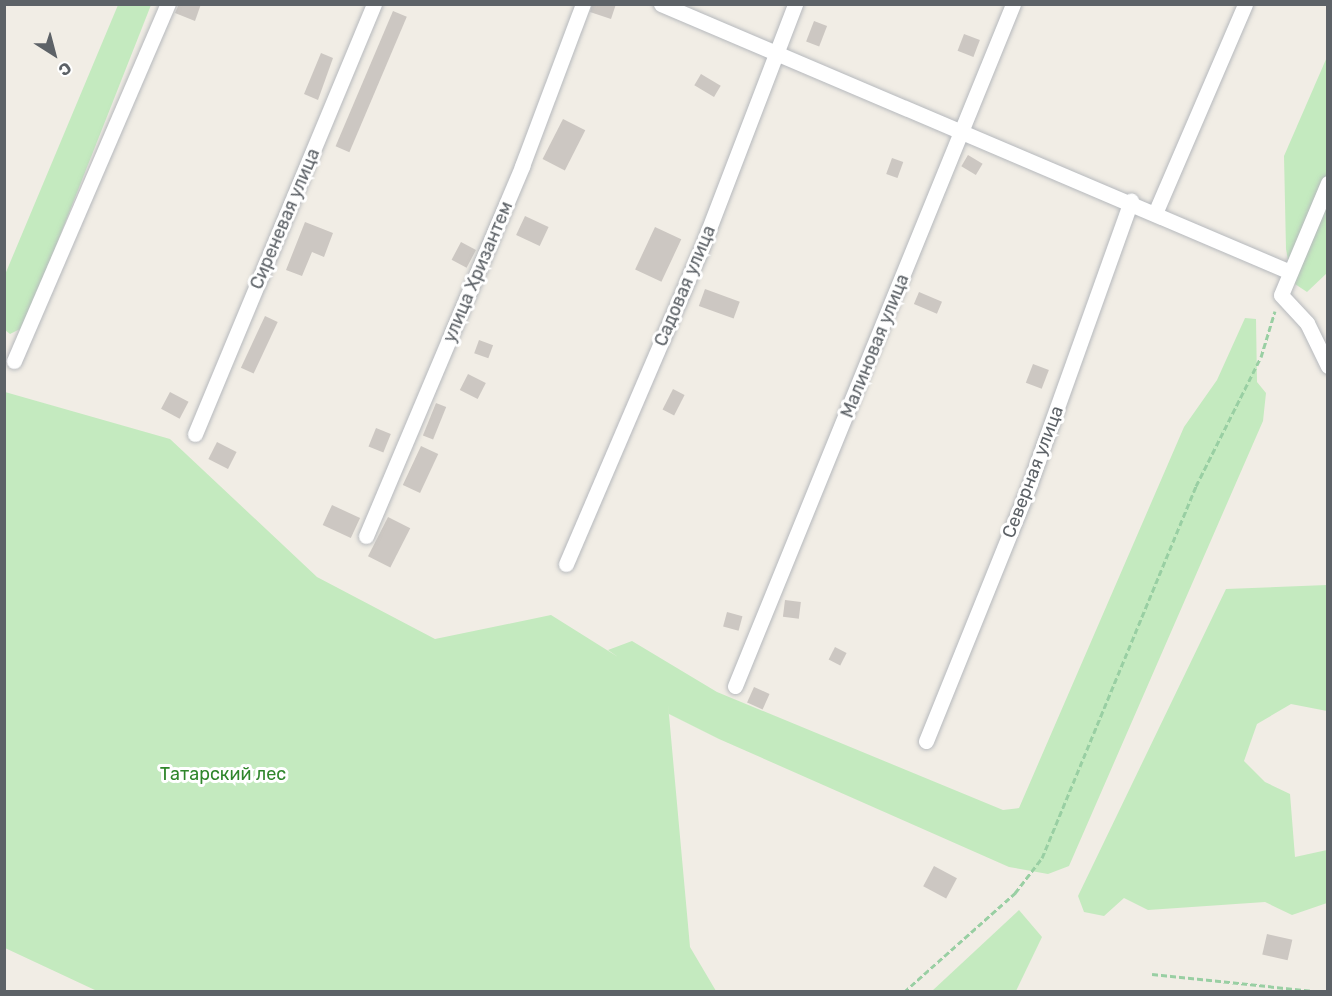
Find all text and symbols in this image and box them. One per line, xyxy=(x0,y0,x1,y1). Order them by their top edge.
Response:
north arrow xyxy=(24,24,84,84)
text: С xyxy=(55,58,75,80)
street label: Сиреневая улица xyxy=(246,145,324,293)
street label: улица Хризантем xyxy=(439,198,517,346)
street label: Садовая улица xyxy=(650,222,720,350)
street label: Малиновая улица xyxy=(836,271,914,421)
street label: Северная улица xyxy=(998,403,1068,541)
park label: Татарский лес xyxy=(160,763,286,785)

